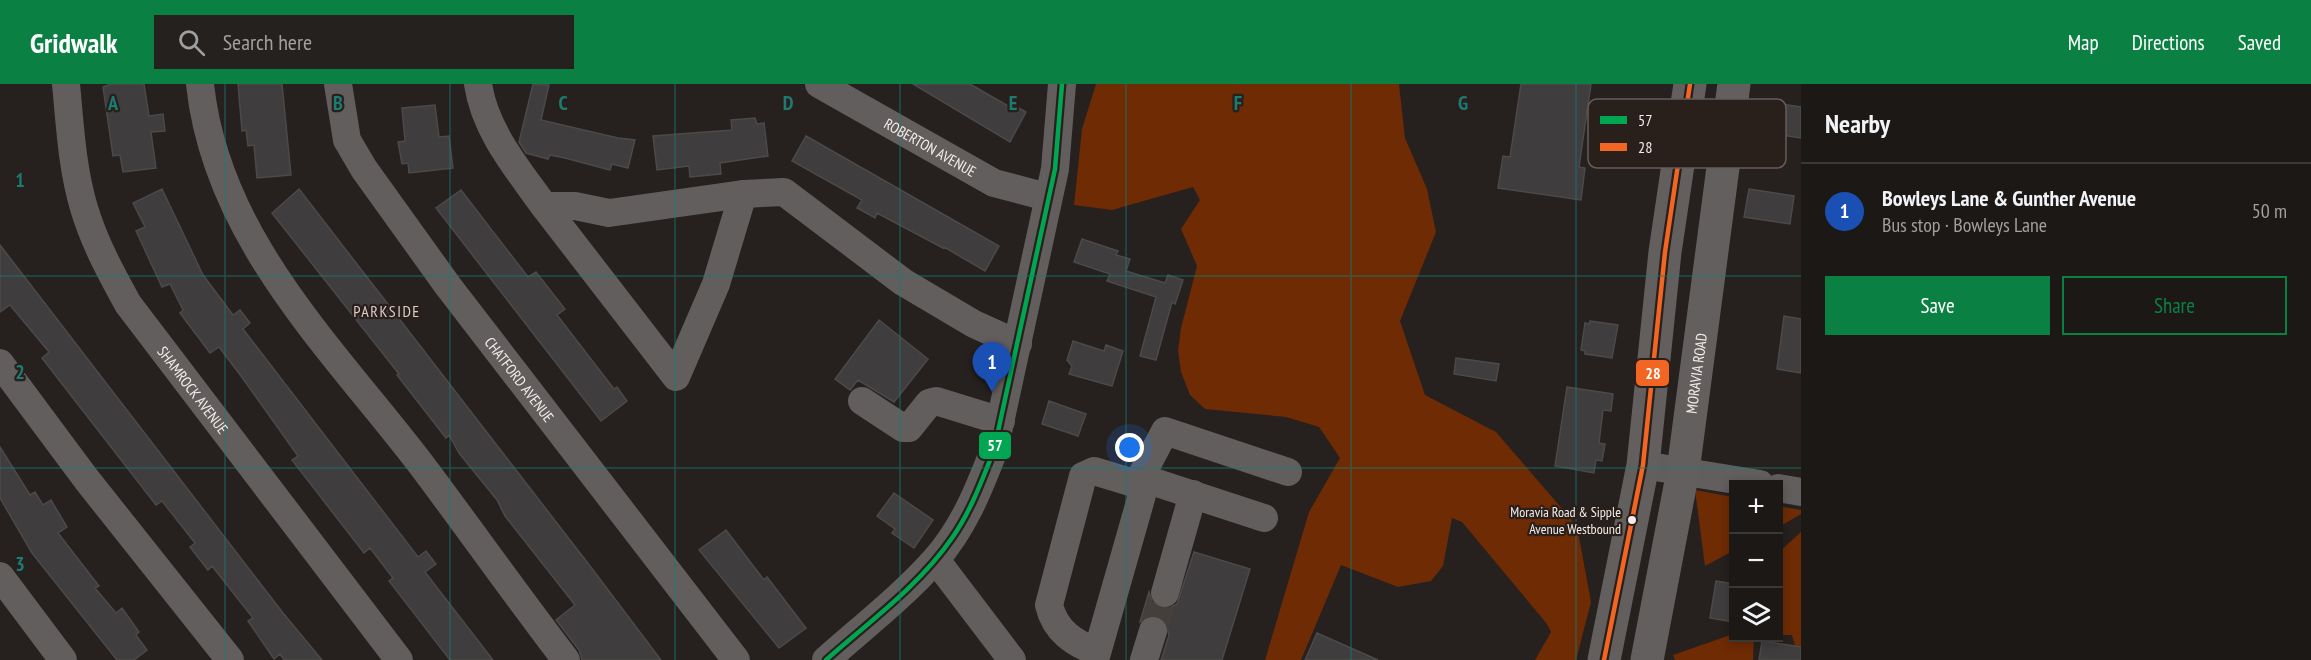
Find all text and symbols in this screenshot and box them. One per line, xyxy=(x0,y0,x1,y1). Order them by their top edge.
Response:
search box xyxy=(154,15,574,69)
text: Gridwalk xyxy=(30,24,118,61)
icon: search xyxy=(175,26,208,59)
text: Search here xyxy=(223,28,312,56)
text: Map xyxy=(2068,29,2099,56)
text: Directions xyxy=(2132,29,2205,56)
text: Saved xyxy=(2238,29,2281,56)
text: A xyxy=(107,90,119,116)
text: B xyxy=(333,90,343,116)
text: C xyxy=(558,90,568,116)
text: D xyxy=(783,90,794,116)
text: E xyxy=(1009,90,1017,116)
text: F xyxy=(1234,90,1242,116)
text: G xyxy=(1458,90,1468,116)
legend xyxy=(1588,99,1786,168)
text: Nearby xyxy=(1825,107,1890,140)
text: 57 xyxy=(1638,110,1652,130)
street label: ROBERTON AVENUE xyxy=(881,114,980,181)
text: 28 xyxy=(1638,137,1652,157)
text: 1 xyxy=(15,167,25,193)
text: Bowleys Lane & Gunther Avenue xyxy=(1882,184,2136,212)
text: 1 xyxy=(1840,198,1849,224)
text: 50 m xyxy=(2252,198,2287,224)
text: Bus stop · Bowleys Lane xyxy=(1882,212,2047,238)
button: Save xyxy=(1825,276,2050,335)
button: Share xyxy=(2062,276,2287,335)
district label: PARKSIDE xyxy=(353,301,421,321)
street label: MORAVIA ROAD xyxy=(1681,332,1711,415)
street label: CHATFORD AVENUE xyxy=(481,333,559,426)
street label: SHAMROCK AVENUE xyxy=(154,342,233,437)
pin: 1 xyxy=(972,342,1012,392)
text: 2 xyxy=(15,359,25,385)
line badge: 28 xyxy=(1635,359,1670,387)
text: 28 xyxy=(1645,363,1661,383)
line badge: 57 xyxy=(978,431,1012,460)
your location xyxy=(1115,433,1144,462)
text: 57 xyxy=(987,435,1003,455)
map controls xyxy=(1729,480,1783,642)
button: + xyxy=(1729,480,1783,534)
place label: Moravia Road & Sipple Avenue Westbound xyxy=(1510,503,1621,538)
marker: Moravia Road & Sipple Avenue Westbound xyxy=(1626,514,1638,526)
button: − xyxy=(1729,534,1783,588)
text: 3 xyxy=(15,551,25,577)
button: layers xyxy=(1729,588,1783,642)

